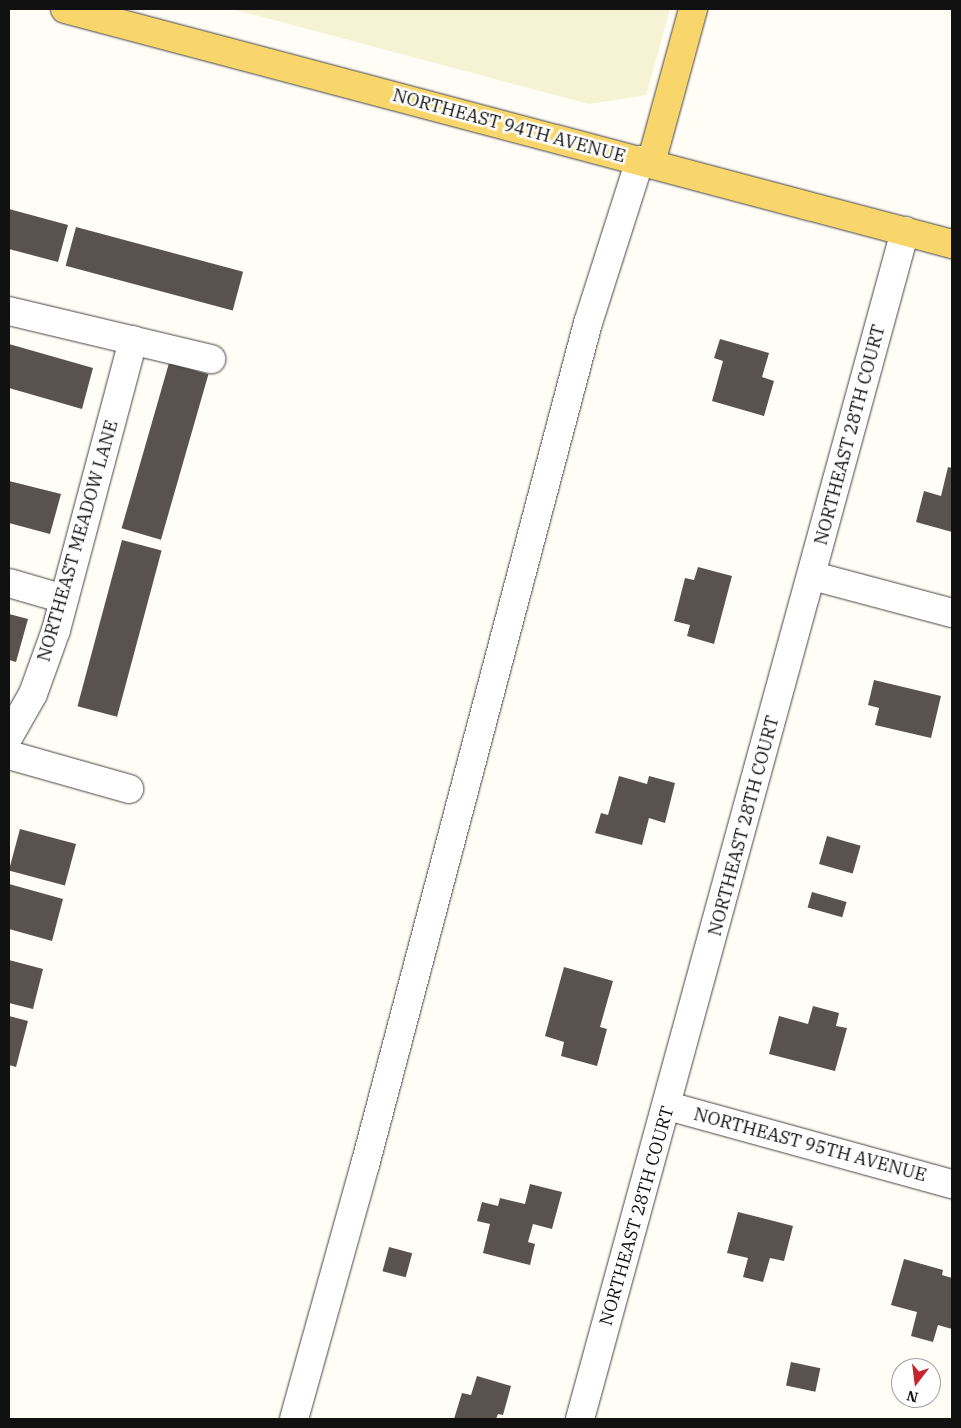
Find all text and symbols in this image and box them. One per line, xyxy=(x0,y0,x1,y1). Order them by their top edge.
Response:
street label: NORTHEAST 94TH AVENUE xyxy=(390,85,628,167)
street label: NORTHEAST 28TH COURT xyxy=(810,322,890,548)
street label: NORTHEAST MEADOW LANE xyxy=(33,418,123,664)
street label: NORTHEAST 28TH COURT xyxy=(704,713,784,939)
street label: NORTHEAST 28TH COURT xyxy=(595,1104,679,1328)
street label: NORTHEAST 95TH AVENUE xyxy=(691,1104,929,1186)
north arrow xyxy=(891,1358,941,1408)
text: N xyxy=(905,1386,920,1407)

